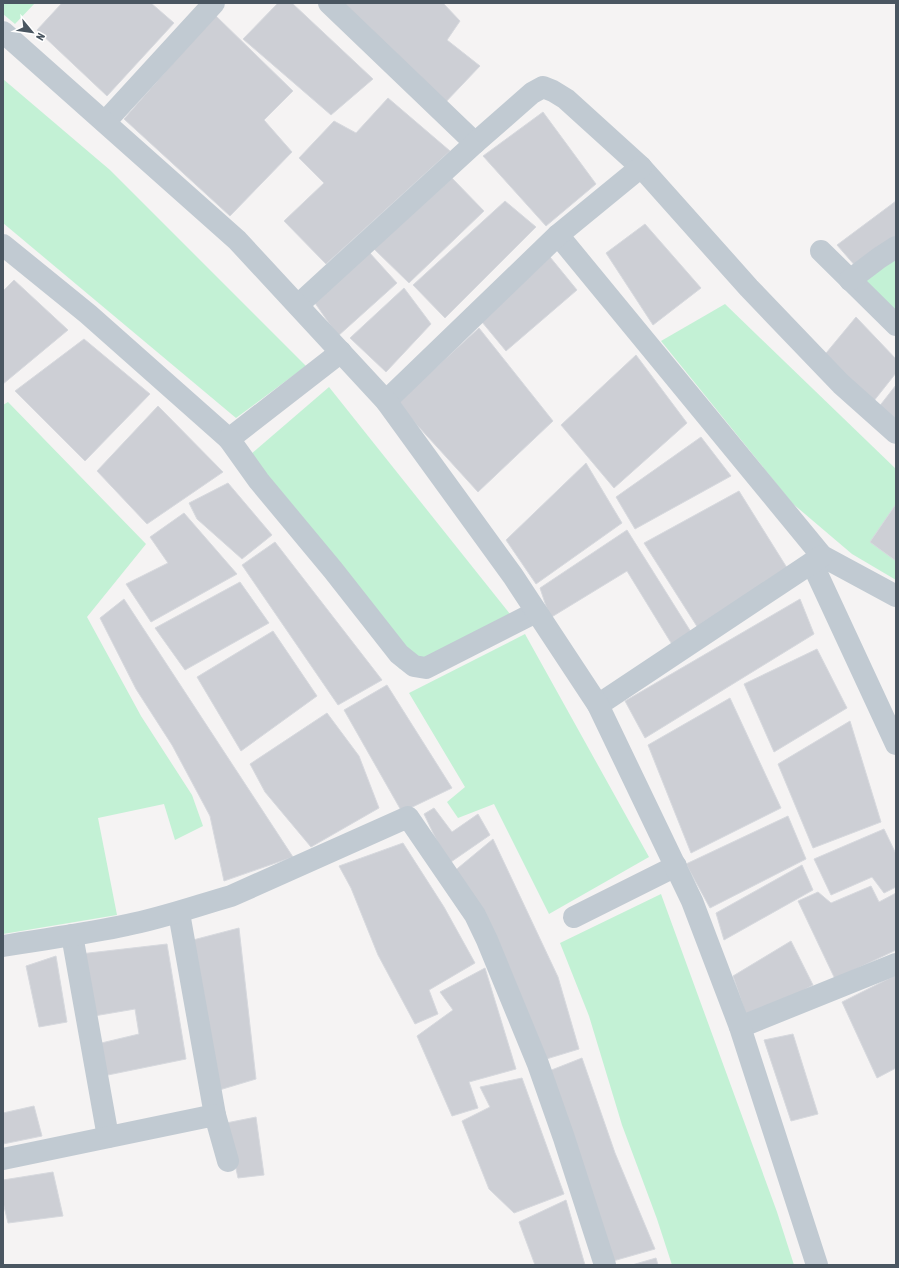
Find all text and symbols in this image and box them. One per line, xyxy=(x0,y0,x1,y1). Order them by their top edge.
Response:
north arrow xyxy=(12,12,52,52)
text: N xyxy=(34,31,48,43)

